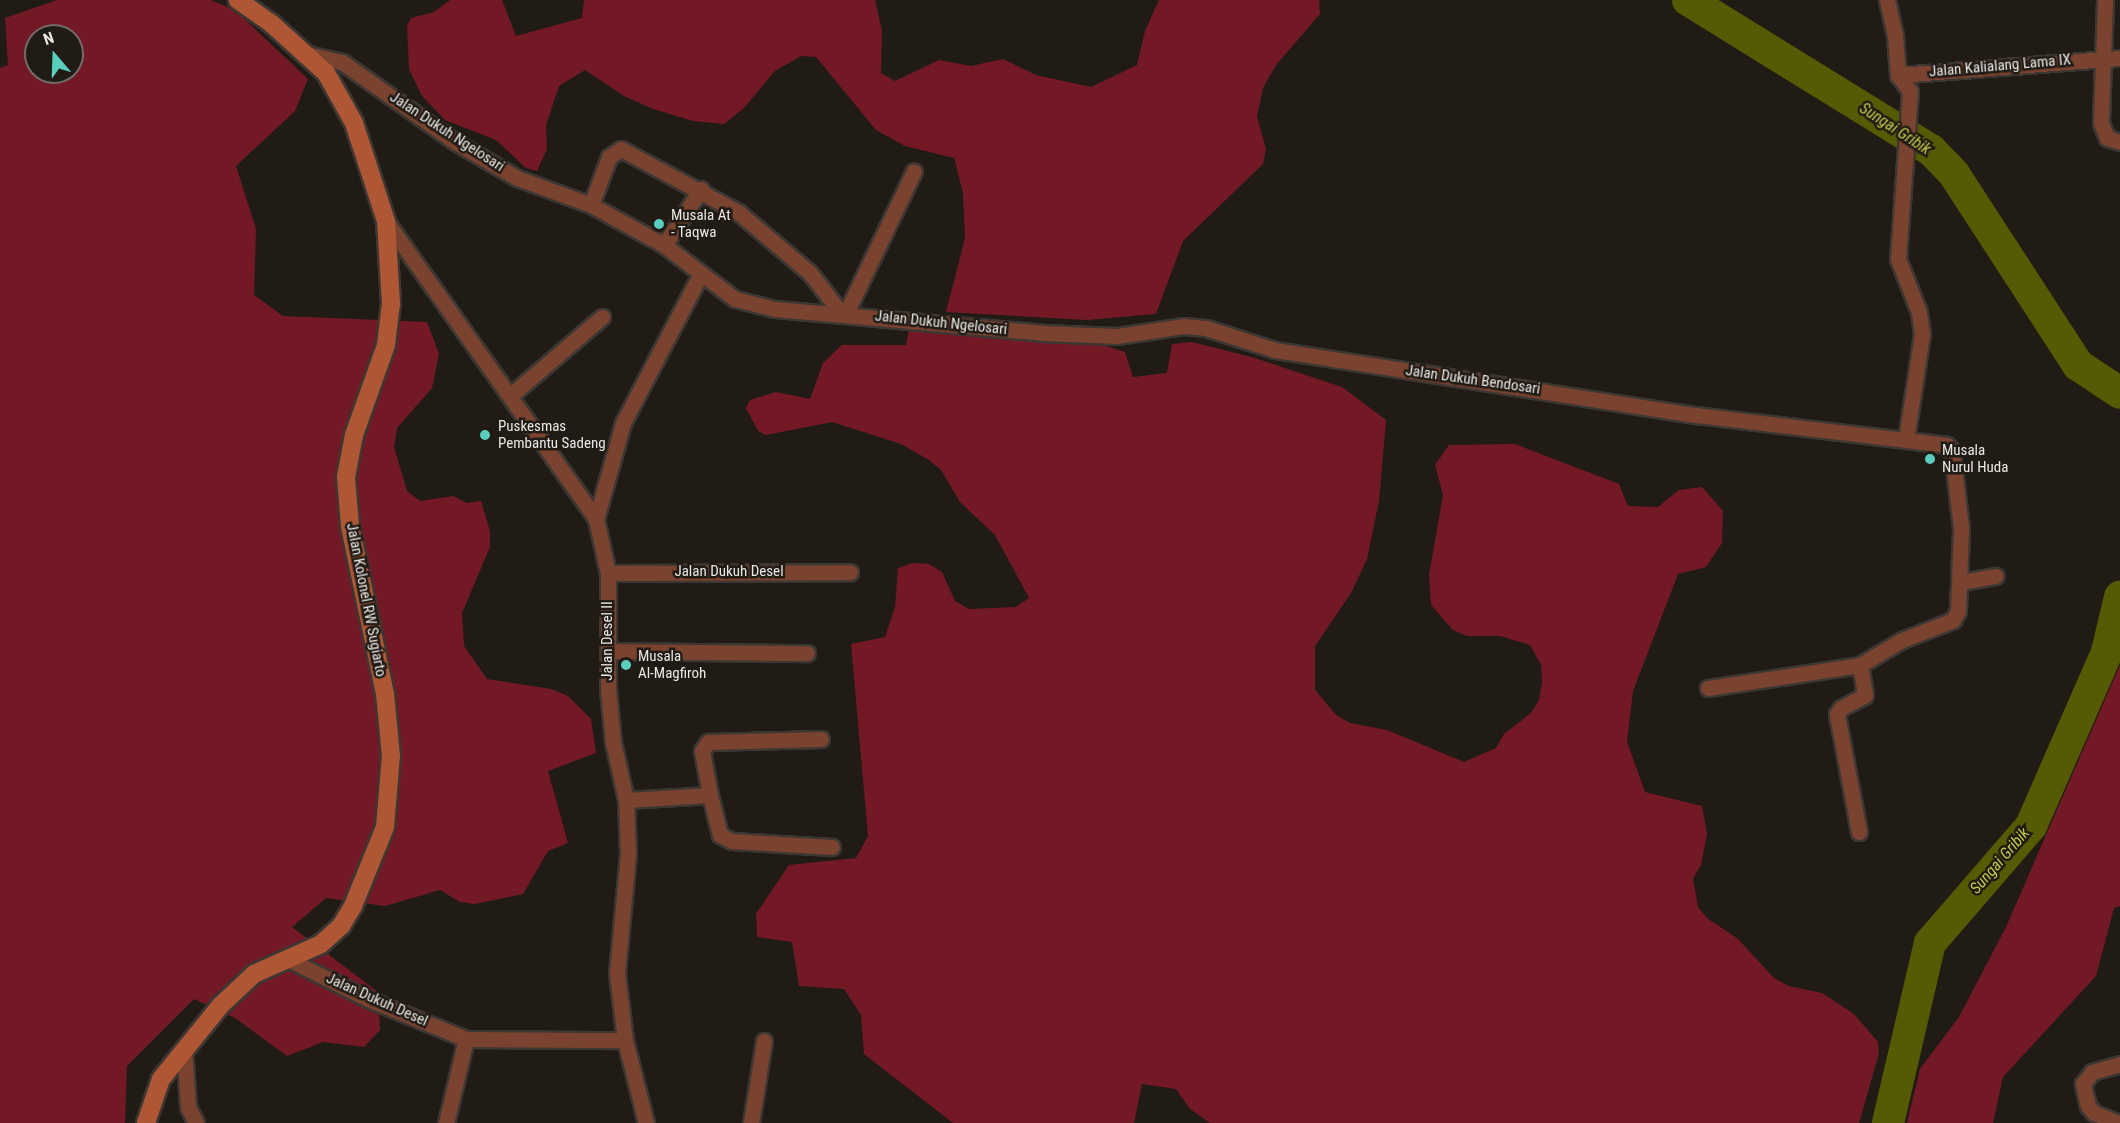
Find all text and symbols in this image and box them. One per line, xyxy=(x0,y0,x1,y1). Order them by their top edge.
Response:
north arrow xyxy=(24,24,84,84)
text: N xyxy=(41,28,56,49)
street label: Jalan Kalialang Lama IX xyxy=(1928,51,2072,81)
street label: Jalan Dukuh Ngelosari xyxy=(386,88,508,176)
water label: Sungai Gribik xyxy=(1856,99,1934,159)
place label: Musala At - Taqwa xyxy=(671,206,731,241)
marker: Musala At - Taqwa xyxy=(652,217,666,231)
street label: Jalan Dukuh Ngelosari xyxy=(874,307,1008,339)
street label: Jalan Dukuh Bendosari xyxy=(1405,362,1541,398)
place label: Puskesmas Pembantu Sadeng xyxy=(498,417,606,452)
marker: Puskesmas Pembantu Sadeng xyxy=(476,426,494,444)
place label: Musala Nurul Huda xyxy=(1942,441,2008,476)
marker: Musala Nurul Huda xyxy=(1923,452,1937,466)
street label: Jalan Kolonel RW Sugiarto xyxy=(342,522,390,678)
street label: Jalan Dukuh Desel xyxy=(674,563,784,581)
street label: Jalan Desel II xyxy=(599,601,617,681)
place label: Musala Al-Magfiroh xyxy=(638,647,706,682)
marker: Musala Al-Magfiroh xyxy=(619,658,633,672)
water label: Sungai Gribik xyxy=(1966,824,2034,898)
street label: Jalan Dukuh Desel xyxy=(323,970,431,1030)

